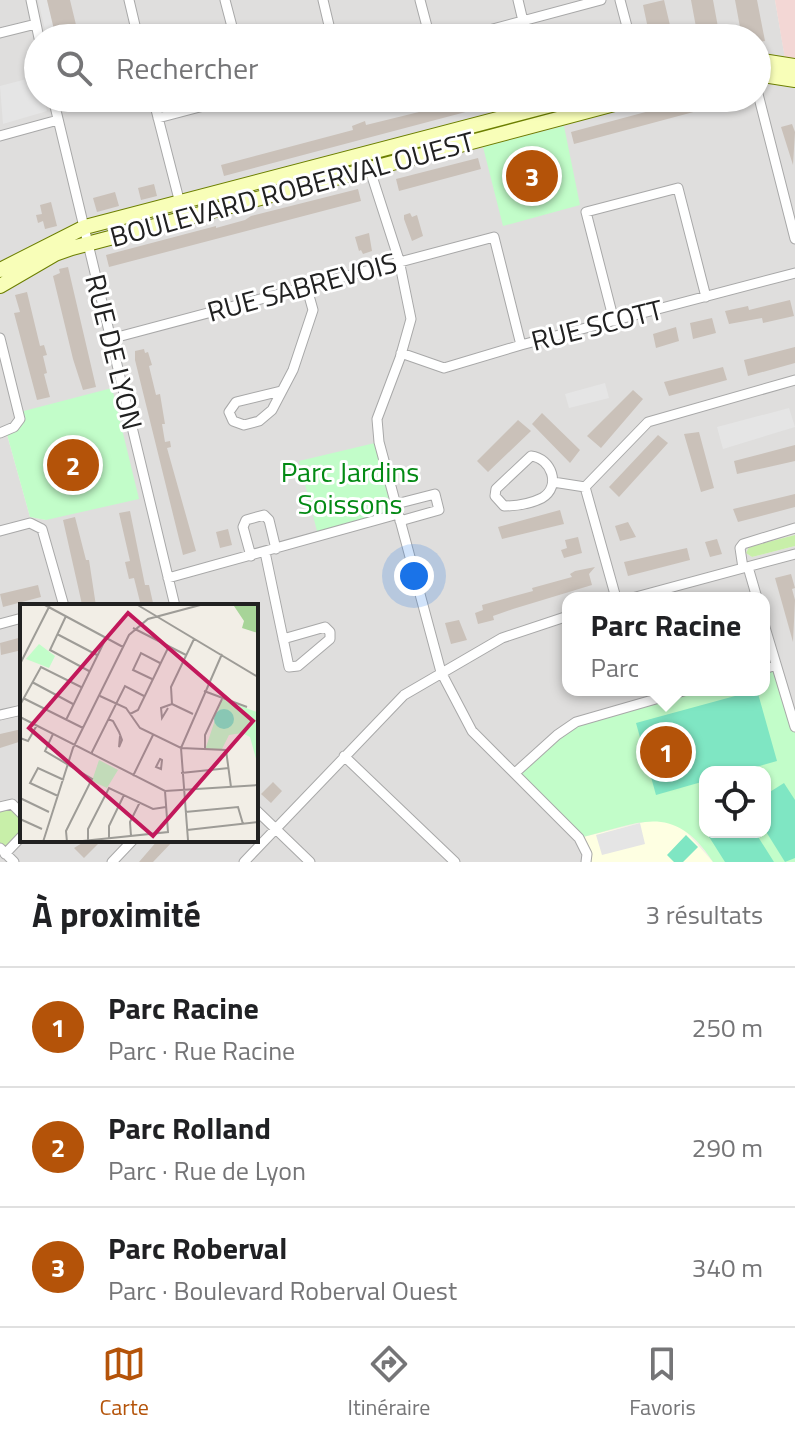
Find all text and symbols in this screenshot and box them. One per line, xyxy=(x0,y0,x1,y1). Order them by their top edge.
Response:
search box xyxy=(24,24,771,112)
text: Rechercher xyxy=(116,45,259,91)
icon: search xyxy=(52,46,96,90)
street label: BOULEVARD ROBERVAL OUEST xyxy=(105,119,479,258)
pin: 3 xyxy=(506,146,558,206)
street label: RUE SABREVOIS xyxy=(202,241,402,333)
street label: RUE DE LYON xyxy=(74,269,155,434)
street label: RUE SCOTT xyxy=(526,287,668,362)
pin: 2 xyxy=(47,435,99,495)
park label: Parc Jardins Soissons xyxy=(281,450,419,525)
your location xyxy=(394,556,434,596)
popup xyxy=(562,592,770,696)
text: Parc Racine xyxy=(591,602,741,648)
inset map xyxy=(20,604,258,842)
text: Parc xyxy=(591,648,639,687)
pin: 1 xyxy=(640,722,692,782)
map controls xyxy=(699,766,771,838)
button: locate xyxy=(699,766,771,838)
text: À proximité xyxy=(32,888,201,940)
text: 3 résultats xyxy=(646,895,763,934)
text: Parc Racine xyxy=(108,985,259,1031)
text: 1 xyxy=(51,1008,65,1047)
text: 250 m xyxy=(692,1008,763,1047)
text: Parc · Rue Racine xyxy=(108,1031,295,1070)
text: Parc Rolland xyxy=(108,1105,271,1151)
text: 2 xyxy=(51,1128,65,1167)
text: 290 m xyxy=(692,1128,763,1167)
text: Parc · Rue de Lyon xyxy=(108,1151,306,1190)
text: Parc Roberval xyxy=(108,1225,287,1271)
text: 3 xyxy=(51,1248,65,1287)
text: 340 m xyxy=(692,1248,763,1287)
text: Parc · Boulevard Roberval Ouest xyxy=(108,1271,457,1310)
tab: Carte xyxy=(99,1342,149,1424)
tab: Itinéraire xyxy=(348,1342,430,1424)
tab: Favoris xyxy=(629,1342,696,1424)

